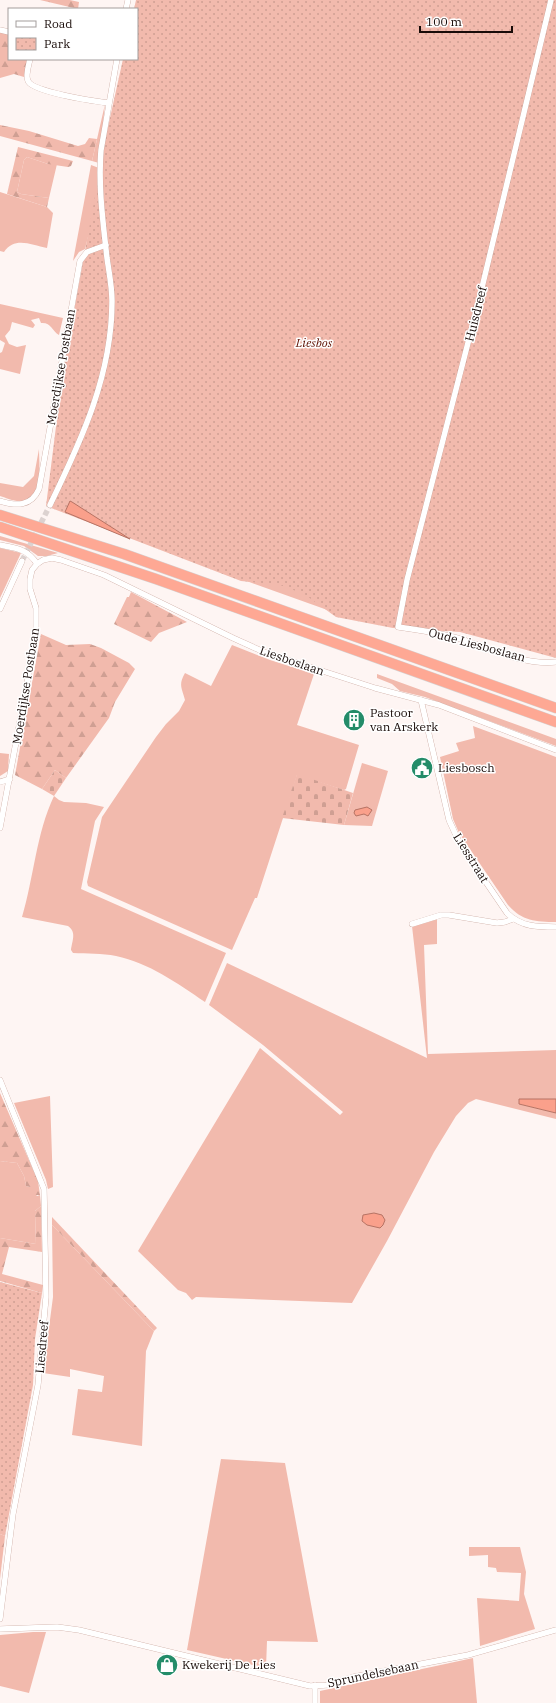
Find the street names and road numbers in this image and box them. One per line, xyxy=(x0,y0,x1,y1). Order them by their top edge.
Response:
street label: Huisdreef xyxy=(461,284,490,343)
street label: Moerdijkse Postbaan xyxy=(43,307,78,426)
street label: Oude Liesboslaan xyxy=(427,624,528,665)
street label: Moerdijkse Postbaan xyxy=(9,626,42,745)
street label: Liesboslaan xyxy=(258,642,327,679)
street label: Liesstraat xyxy=(450,830,493,885)
street label: Liesdreef xyxy=(32,1319,51,1374)
street label: Sprundelsebaan xyxy=(326,1656,420,1690)

